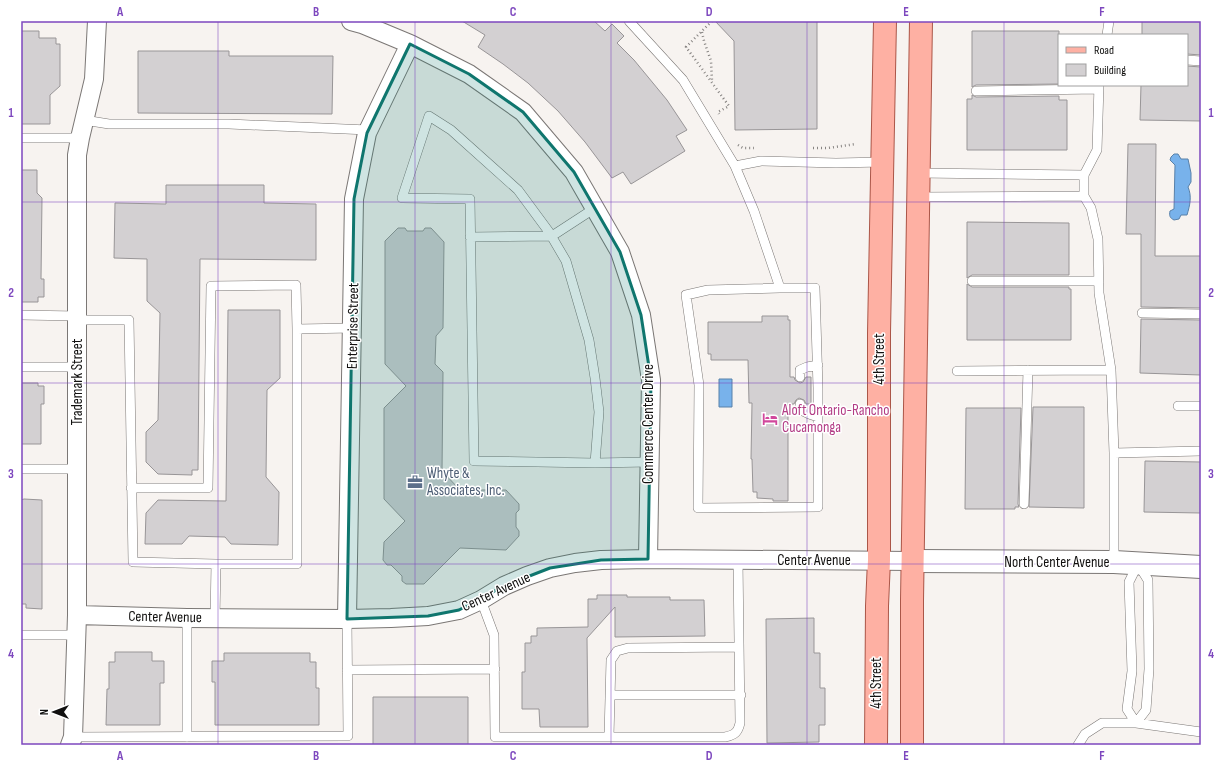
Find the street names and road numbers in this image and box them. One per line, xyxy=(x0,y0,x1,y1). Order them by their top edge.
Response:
street label: Enterprise Street xyxy=(343,282,363,369)
street label: 4th Street xyxy=(870,333,889,385)
street label: Trademark Street xyxy=(68,338,87,425)
street label: Commerce Center Drive xyxy=(639,364,658,484)
street label: Center Avenue xyxy=(777,551,851,570)
street label: North Center Avenue xyxy=(1004,553,1110,572)
street label: Center Avenue xyxy=(459,568,533,616)
street label: Center Avenue xyxy=(128,607,202,627)
street label: 4th Street xyxy=(867,657,886,709)

